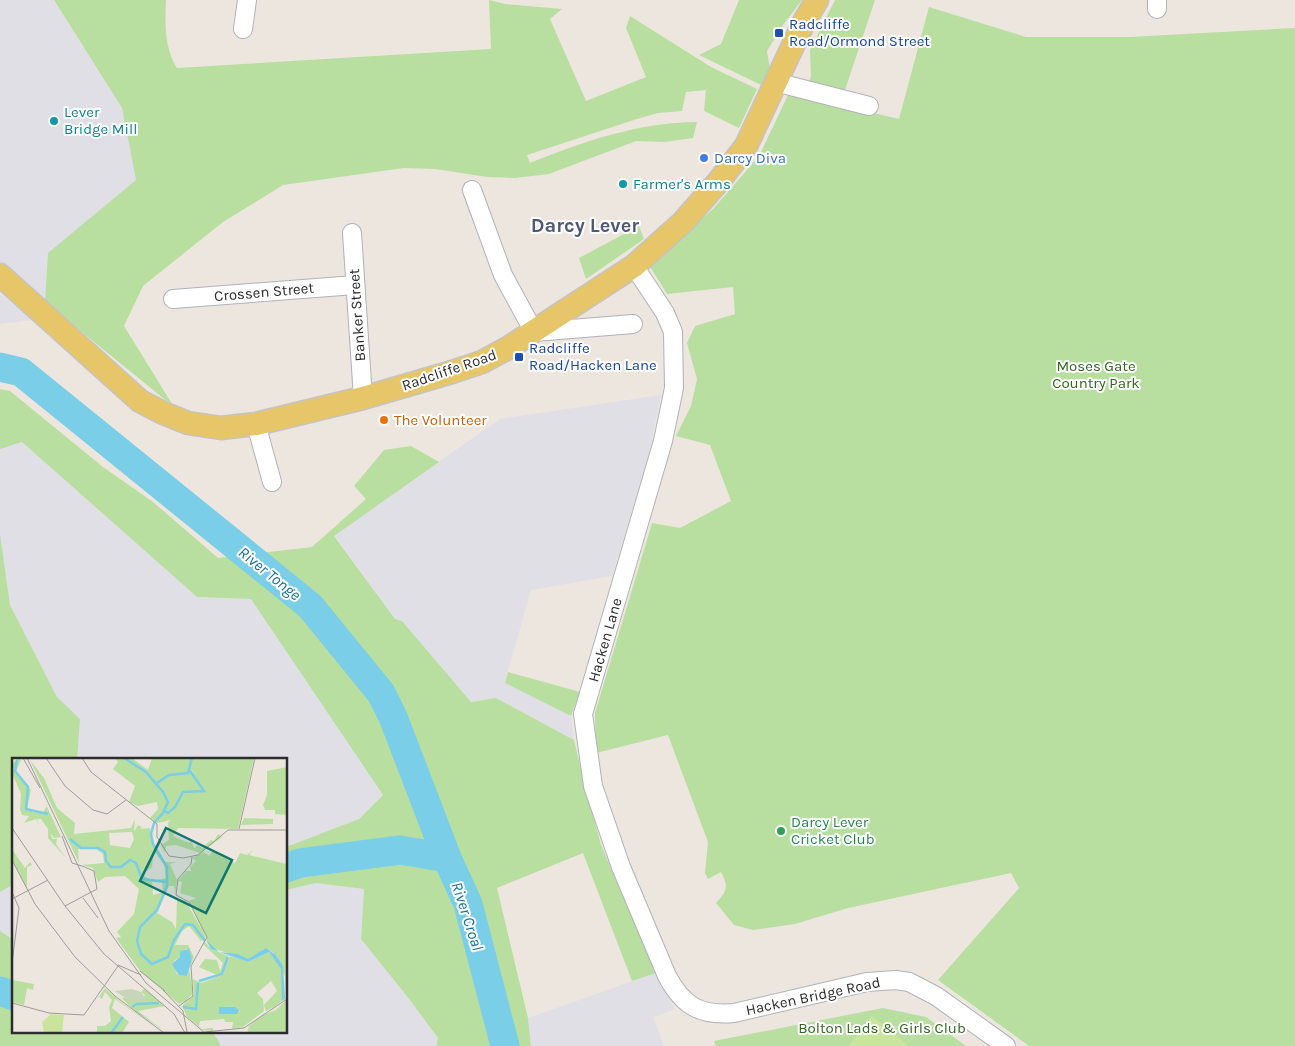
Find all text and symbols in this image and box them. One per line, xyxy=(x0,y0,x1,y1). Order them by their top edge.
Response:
place label: Radcliffe Road/Ormond Street xyxy=(789,15,930,50)
marker: Radcliffe Road/Ormond Street xyxy=(773,27,785,39)
place label: Lever Bridge Mill xyxy=(64,103,137,138)
marker: Lever Bridge Mill xyxy=(48,115,60,127)
place label: Darcy Diva xyxy=(714,149,786,167)
marker: Darcy Diva xyxy=(698,152,710,164)
place label: Farmer's Arms xyxy=(633,175,731,193)
marker: Farmer's Arms xyxy=(617,178,629,190)
district label: Darcy Lever xyxy=(531,214,639,237)
street label: Banker Street xyxy=(345,268,369,362)
street label: Crossen Street xyxy=(213,279,315,305)
place label: Radcliffe Road/Hacken Lane xyxy=(529,339,657,374)
street label: Radcliffe Road xyxy=(399,345,499,395)
marker: Radcliffe Road/Hacken Lane xyxy=(513,351,525,363)
park label: Moses Gate Country Park xyxy=(1052,357,1140,392)
place label: The Volunteer xyxy=(394,411,487,429)
marker: The Volunteer xyxy=(378,414,390,426)
water label: River Tonge xyxy=(235,542,305,605)
street label: Hacken Lane xyxy=(584,596,626,684)
inset map xyxy=(12,758,288,1034)
place label: Darcy Lever Cricket Club xyxy=(791,813,875,848)
marker: Darcy Lever Cricket Club xyxy=(775,825,787,837)
water label: River Croal xyxy=(448,879,488,953)
street label: Hacken Bridge Road xyxy=(744,973,882,1019)
park label: Bolton Lads & Girls Club xyxy=(798,1019,966,1037)

